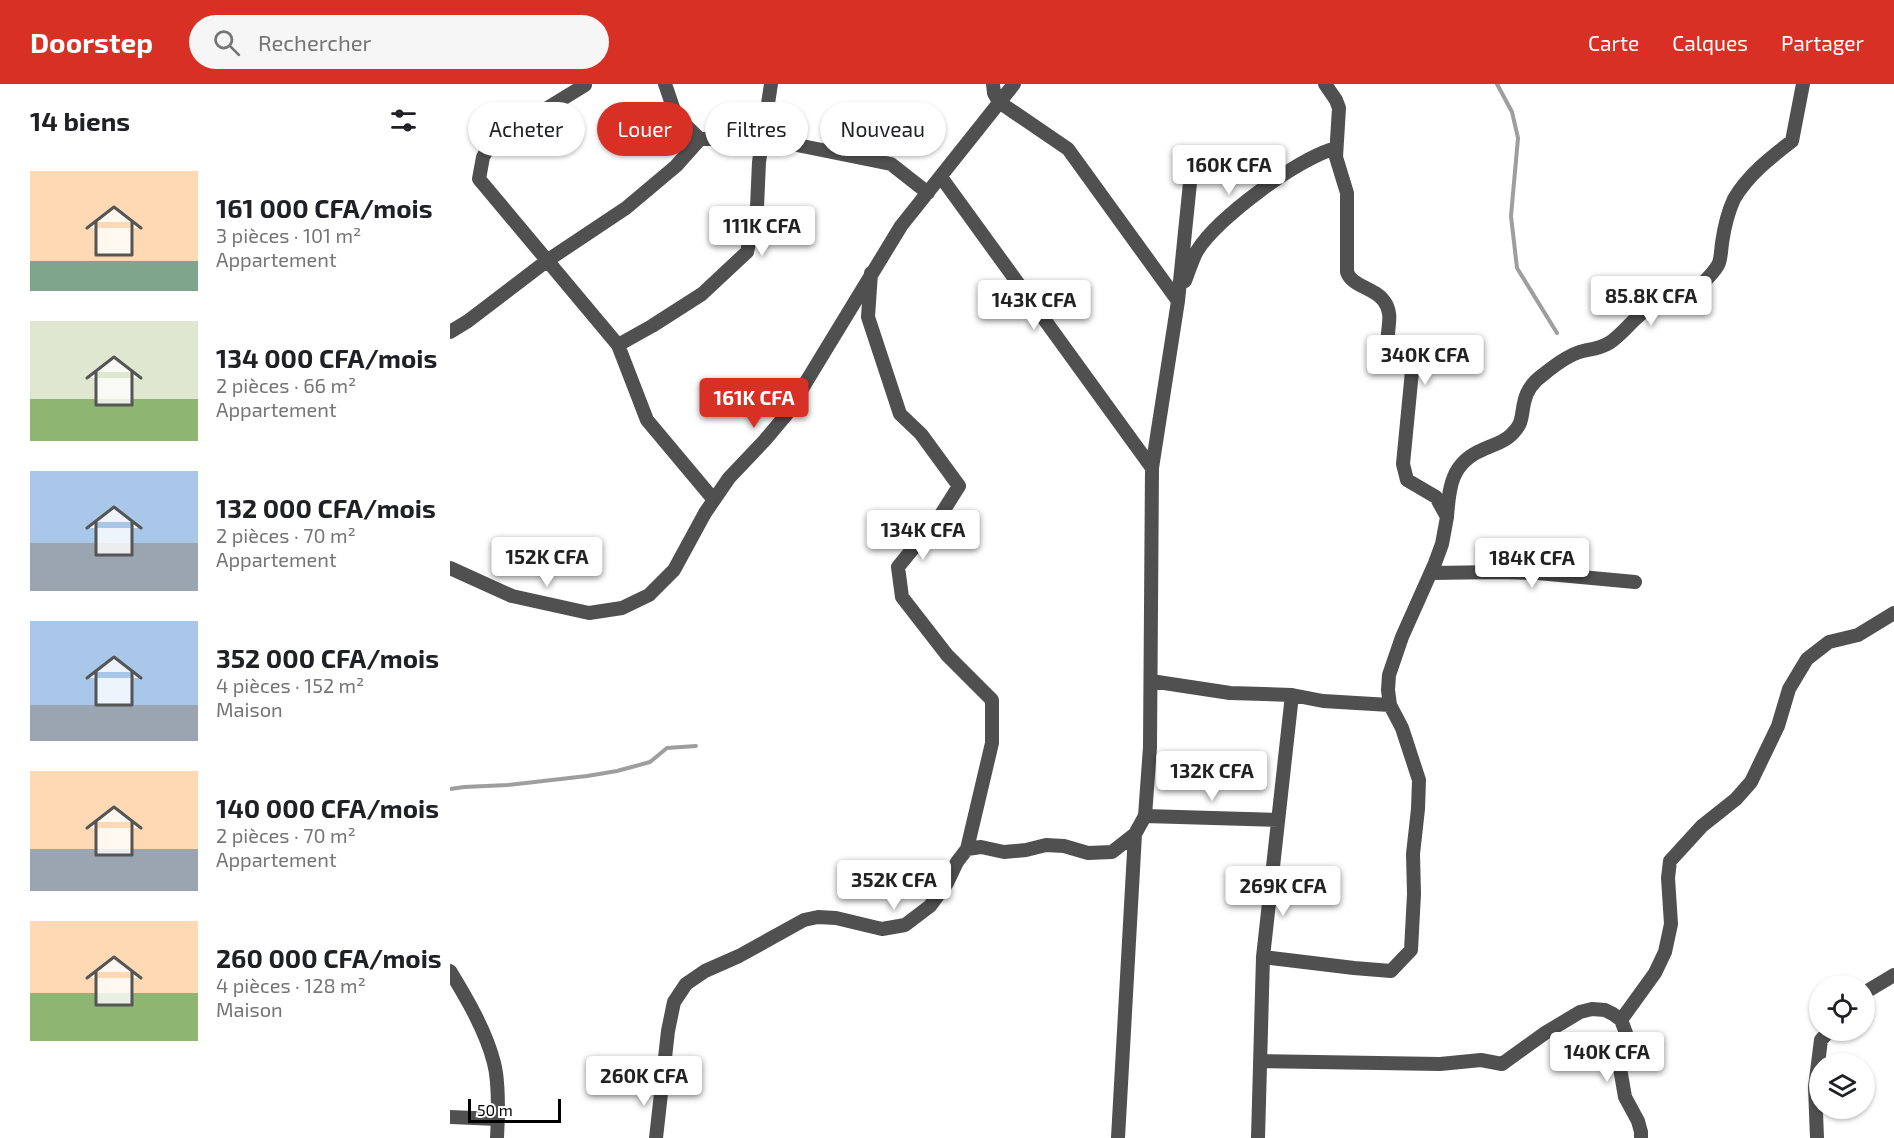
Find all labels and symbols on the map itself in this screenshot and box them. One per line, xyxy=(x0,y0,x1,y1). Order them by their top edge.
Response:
pin: 160K CFA xyxy=(1167,145,1291,196)
pin: 111K CFA xyxy=(700,206,824,257)
pin: 85.8K CFA xyxy=(1582,276,1720,327)
pin: 143K CFA xyxy=(972,280,1096,331)
pin: 340K CFA xyxy=(1363,335,1487,386)
pin: 161K CFA xyxy=(692,378,816,429)
pin: 134K CFA xyxy=(861,510,985,561)
pin: 152K CFA xyxy=(485,537,609,588)
pin: 184K CFA xyxy=(1470,538,1594,589)
pin: 132K CFA xyxy=(1150,751,1274,802)
pin: 352K CFA xyxy=(832,860,956,911)
pin: 269K CFA xyxy=(1221,866,1345,917)
pin: 140K CFA xyxy=(1545,1032,1669,1083)
pin: 260K CFA xyxy=(582,1056,706,1107)
scale bar xyxy=(468,1096,561,1124)

